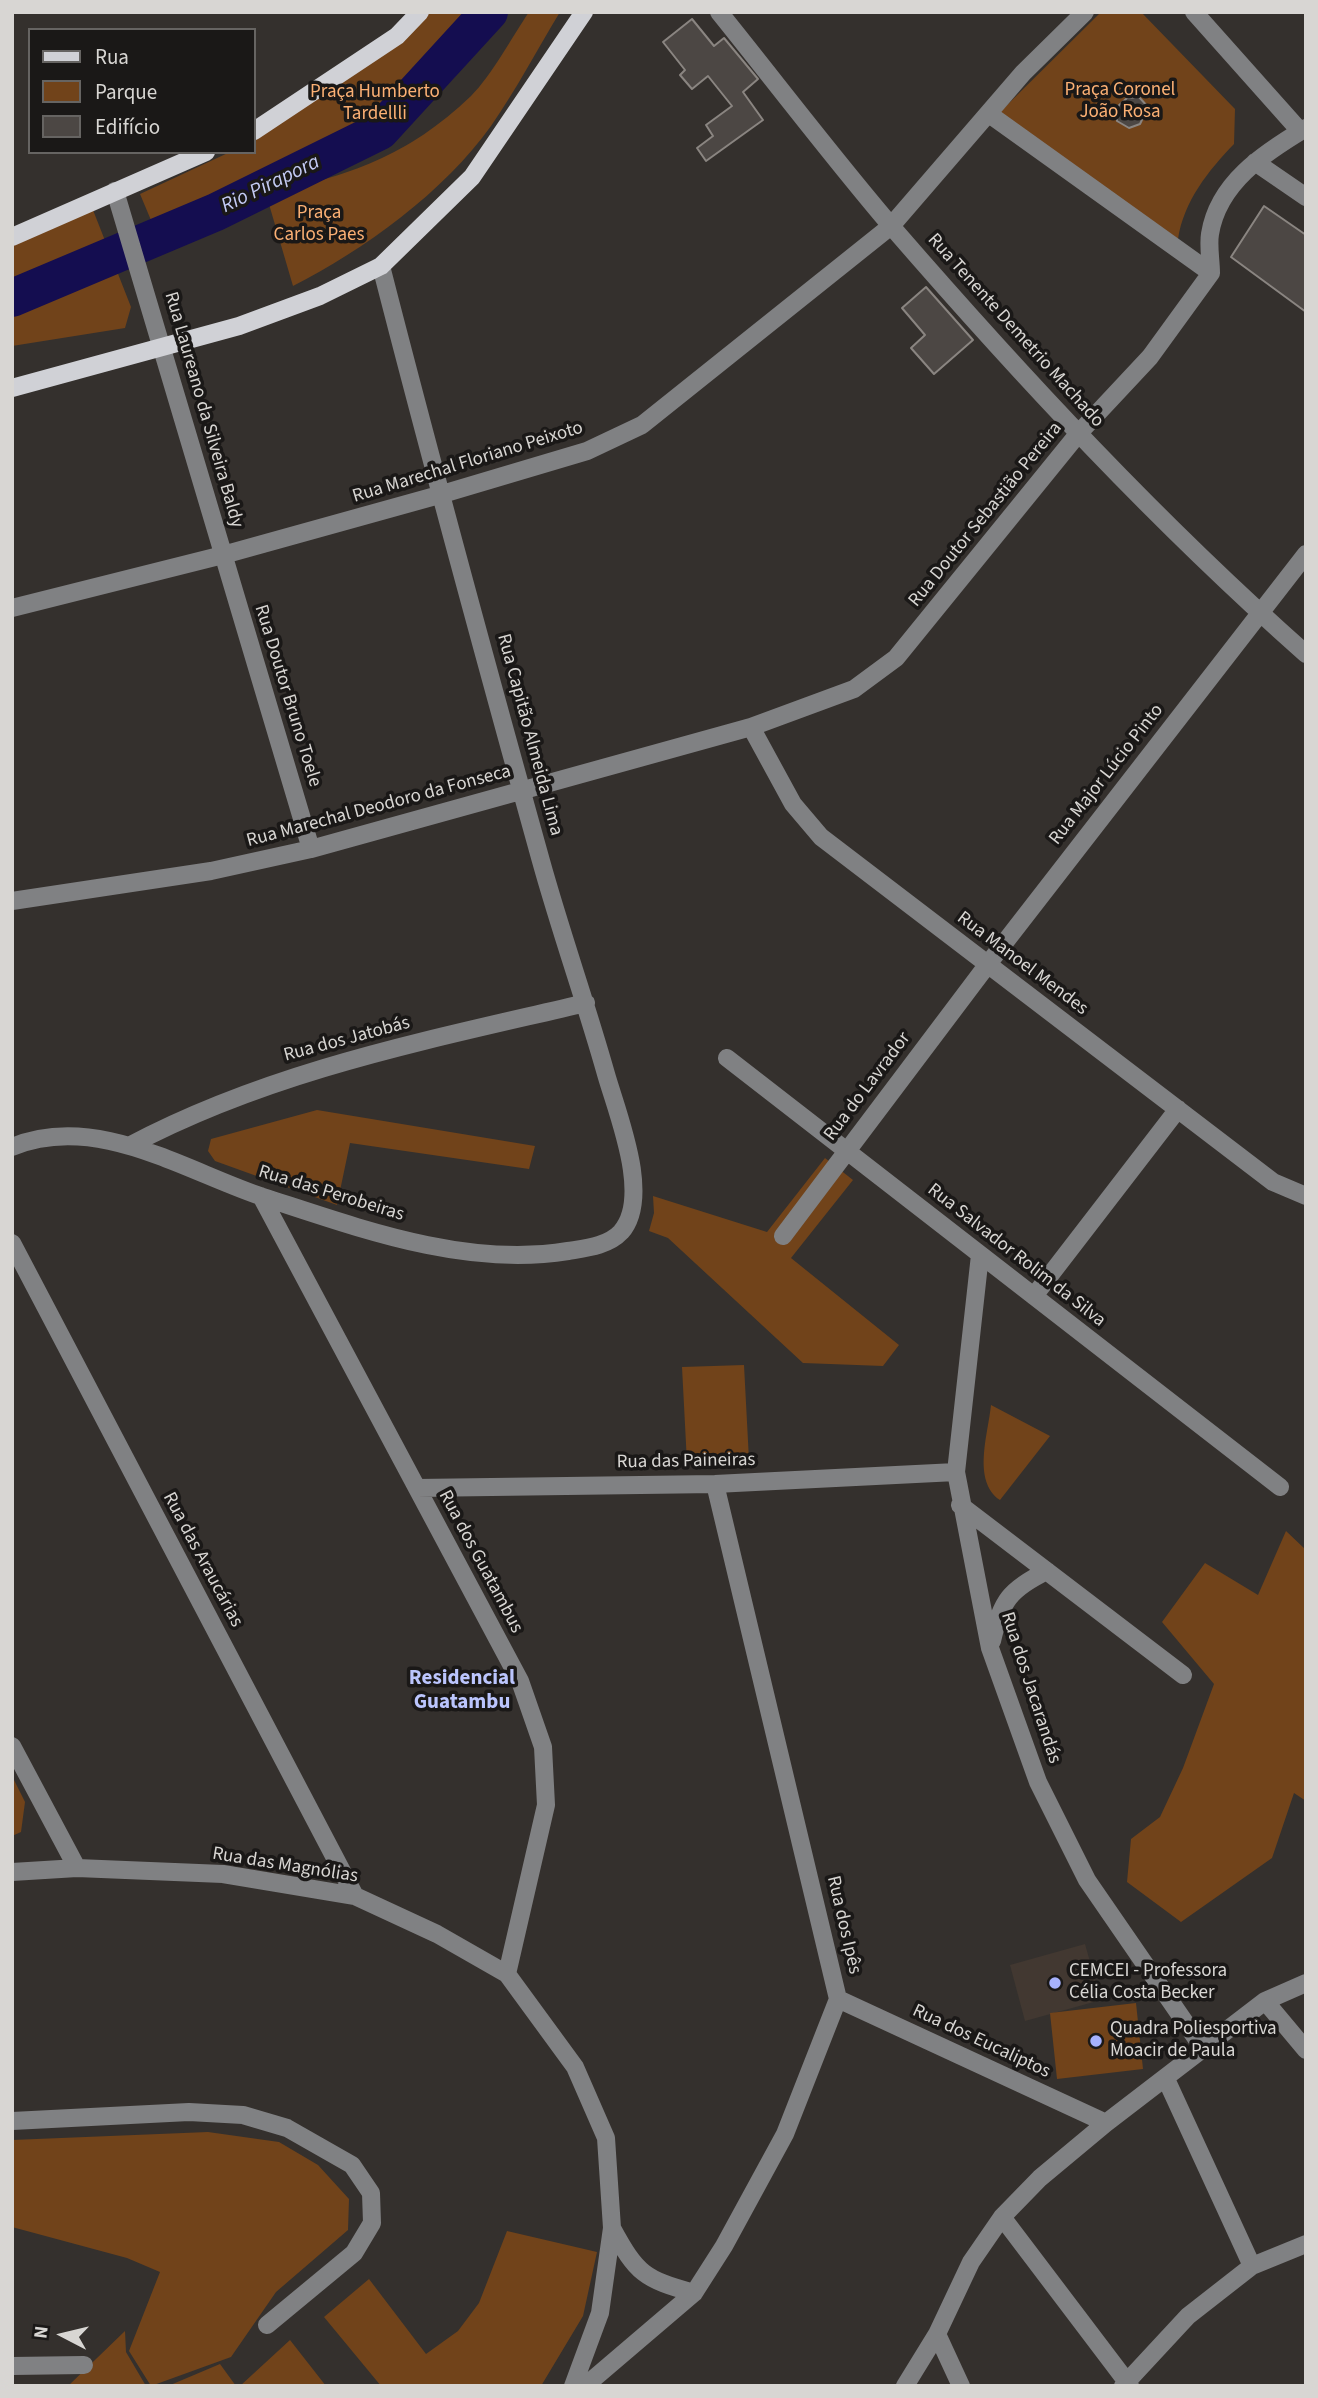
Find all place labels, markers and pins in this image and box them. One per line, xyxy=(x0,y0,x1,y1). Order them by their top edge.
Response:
place label: CEMCEI - Professora Célia Costa Becker xyxy=(1069,1961,1227,2005)
marker: CEMCEI - Professora Célia Costa Becker xyxy=(1047,1975,1063,1991)
place label: Quadra Poliesportiva Moacir de Paula xyxy=(1110,2019,1277,2063)
marker: Quadra Poliesportiva Moacir de Paula xyxy=(1088,2033,1104,2049)

